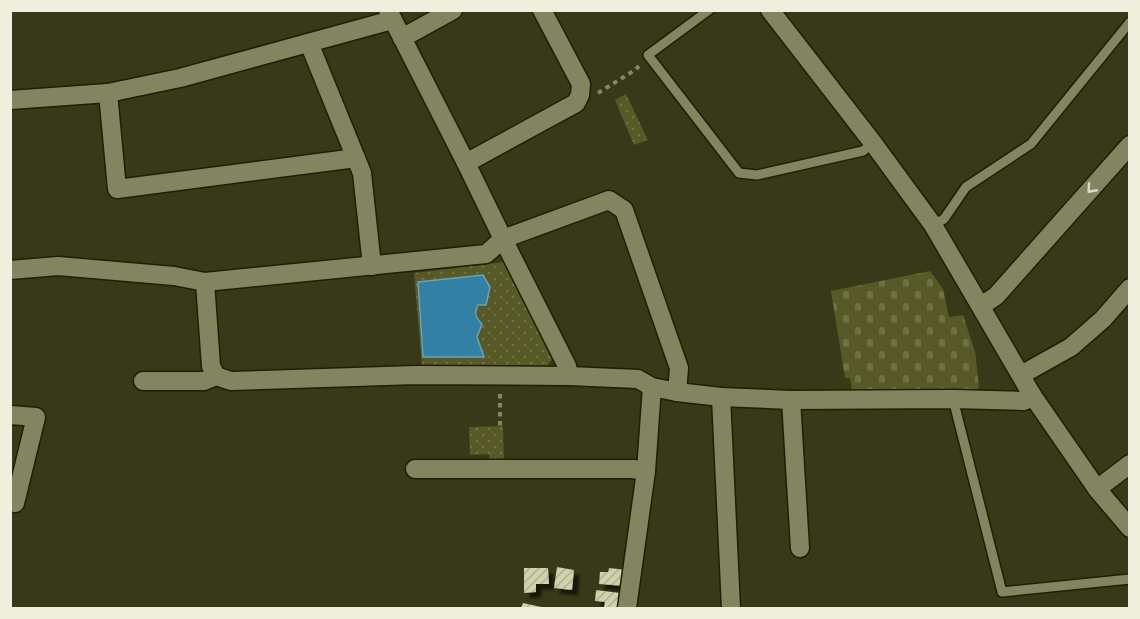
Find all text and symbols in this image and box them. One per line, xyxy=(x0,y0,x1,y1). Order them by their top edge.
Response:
one-way arrow xyxy=(1087,182,1098,192)

